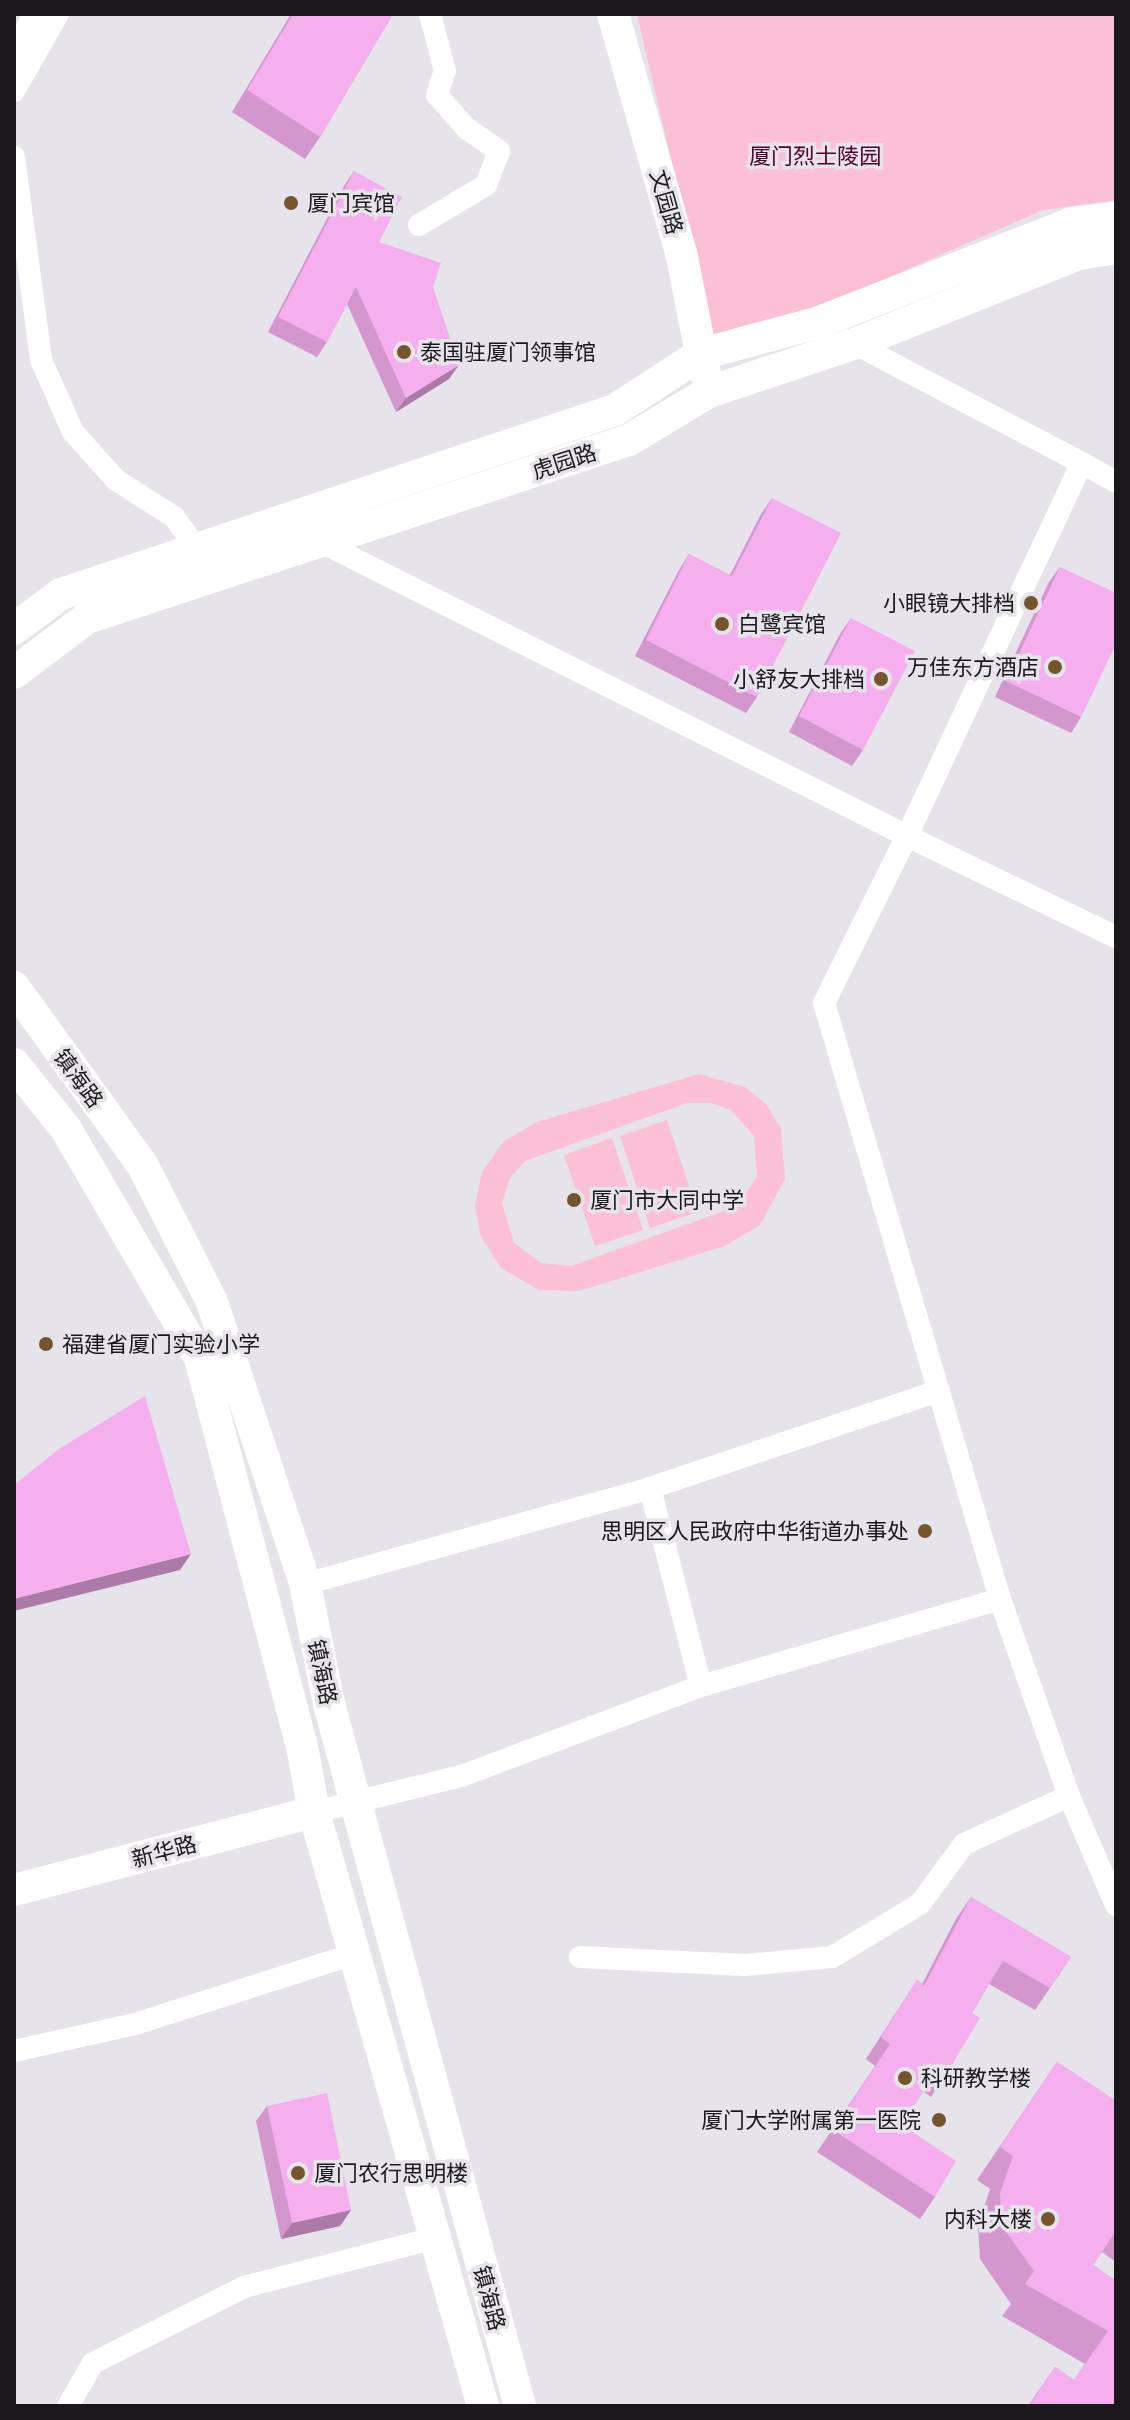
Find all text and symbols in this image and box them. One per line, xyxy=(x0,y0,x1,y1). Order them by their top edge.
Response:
park label: 厦门烈士陵园 xyxy=(749,143,881,169)
street label: 文园路 xyxy=(645,167,689,237)
place label: 厦门宾馆 xyxy=(307,190,395,216)
marker: 厦门宾馆 xyxy=(282,194,300,212)
place label: 泰国驻厦门领事馆 xyxy=(420,339,596,365)
marker: 泰国驻厦门领事馆 xyxy=(395,343,413,361)
street label: 虎园路 xyxy=(529,438,599,484)
place label: 小眼镜大排档 xyxy=(883,590,1015,616)
marker: 小眼镜大排档 xyxy=(1022,594,1040,612)
place label: 白鹭宾馆 xyxy=(738,611,826,637)
marker: 白鹭宾馆 xyxy=(713,615,731,633)
place label: 万佳东方酒店 xyxy=(907,654,1039,680)
marker: 万佳东方酒店 xyxy=(1046,658,1064,676)
place label: 小舒友大排档 xyxy=(733,666,865,692)
marker: 小舒友大排档 xyxy=(872,670,890,688)
street label: 镇海路 xyxy=(49,1044,109,1112)
place label: 厦门市大同中学 xyxy=(590,1187,744,1213)
marker: 厦门市大同中学 xyxy=(565,1191,583,1209)
place label: 福建省厦门实验小学 xyxy=(62,1331,260,1357)
marker: 福建省厦门实验小学 xyxy=(37,1335,55,1353)
place label: 思明区人民政府中华街道办事处 xyxy=(601,1518,909,1544)
marker: 思明区人民政府中华街道办事处 xyxy=(916,1522,934,1540)
street label: 镇海路 xyxy=(303,1637,343,1707)
street label: 新华路 xyxy=(129,1830,199,1872)
place label: 科研教学楼 xyxy=(921,2065,1031,2091)
marker: 科研教学楼 xyxy=(896,2069,914,2087)
place label: 厦门大学附属第一医院 xyxy=(701,2107,921,2133)
marker: 厦门大学附属第一医院 xyxy=(928,2109,950,2131)
place label: 厦门农行思明楼 xyxy=(314,2160,468,2186)
marker: 厦门农行思明楼 xyxy=(289,2164,307,2182)
place label: 内科大楼 xyxy=(944,2206,1032,2232)
marker: 内科大楼 xyxy=(1039,2210,1057,2228)
street label: 镇海路 xyxy=(469,2263,511,2333)

